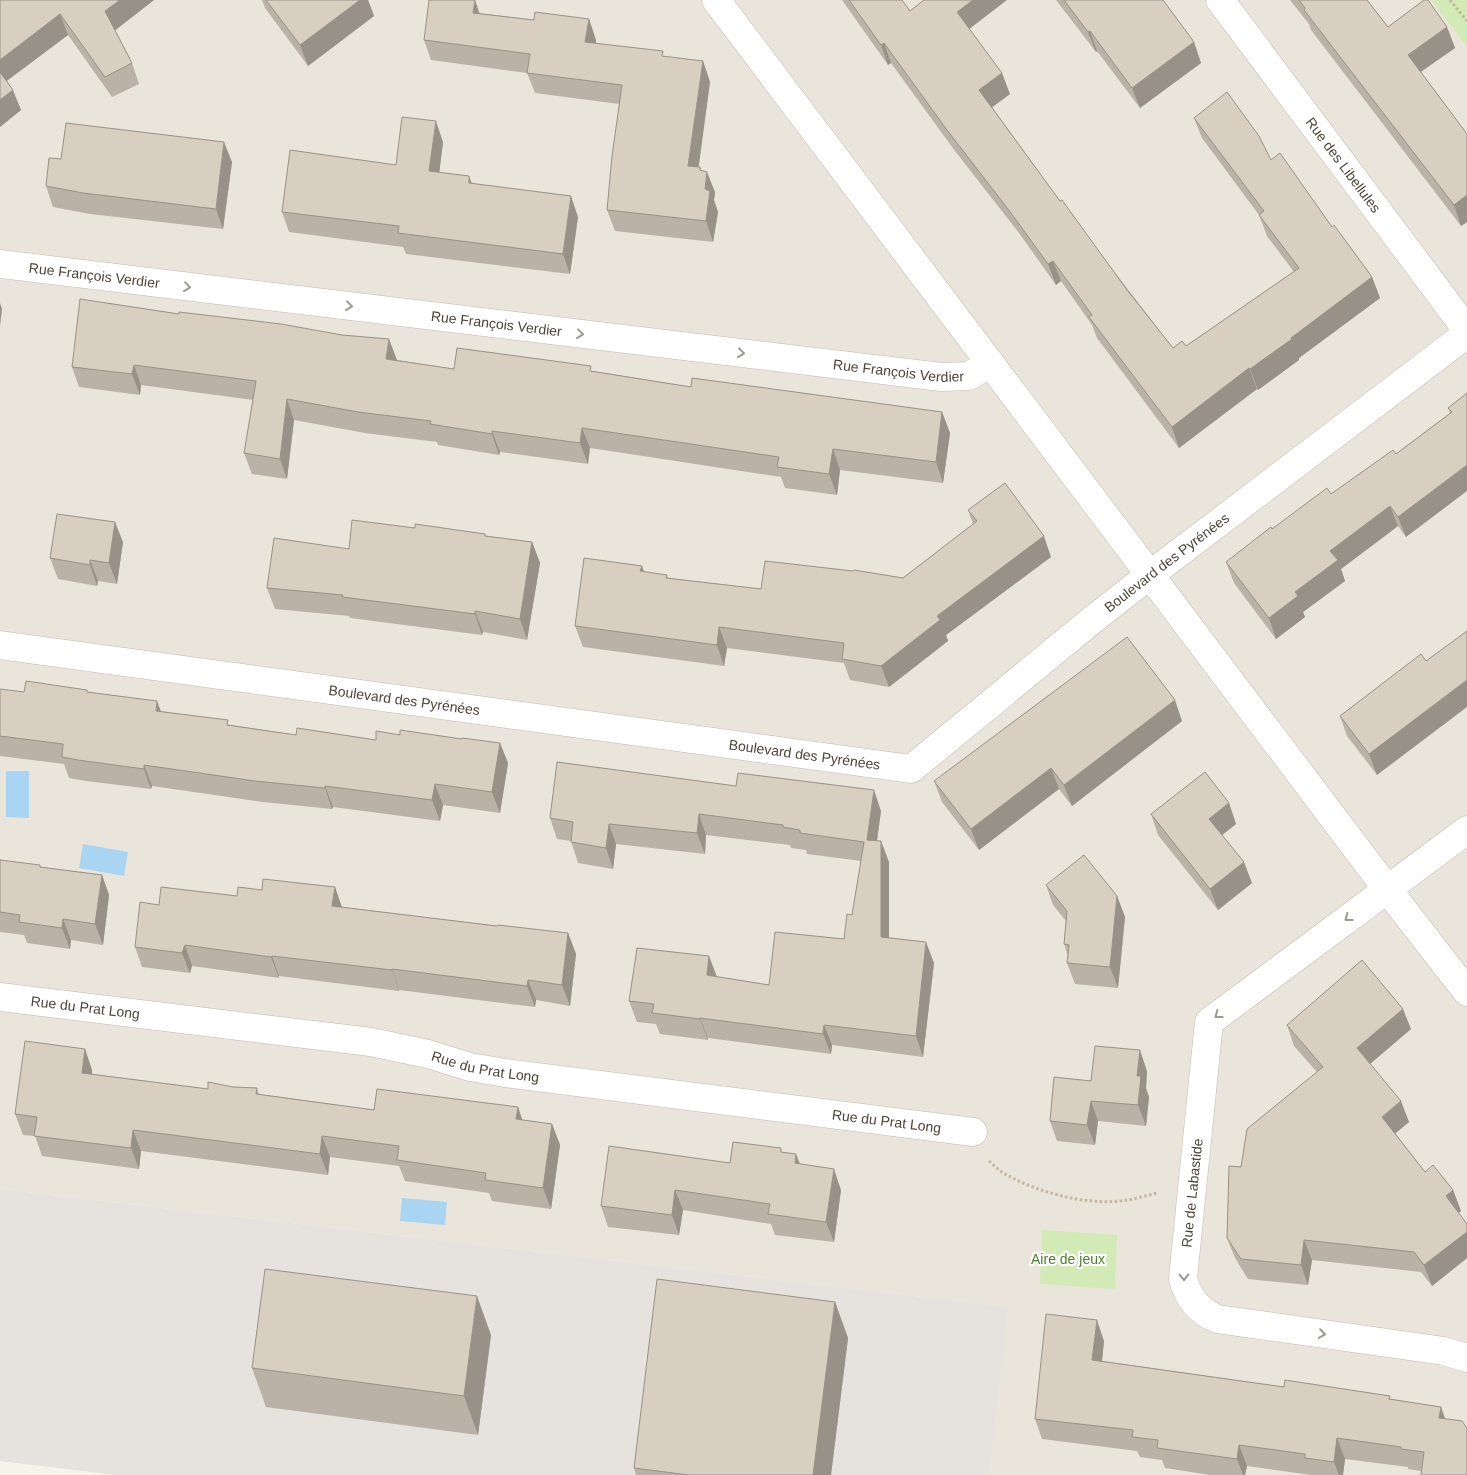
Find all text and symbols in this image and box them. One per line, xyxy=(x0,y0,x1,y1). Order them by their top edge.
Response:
street label: Rue des Libellules xyxy=(1303,114,1384,216)
street label: Rue François Verdier xyxy=(28,260,161,291)
one-way arrow xyxy=(184,281,192,292)
one-way arrow xyxy=(345,300,353,311)
street label: Rue François Verdier xyxy=(430,308,563,339)
one-way arrow xyxy=(575,328,584,338)
one-way arrow xyxy=(737,347,745,358)
street label: Rue François Verdier xyxy=(832,356,965,385)
street label: Boulevard des Pyrénées xyxy=(1101,510,1232,615)
street label: Boulevard des Pyrénées xyxy=(328,682,481,718)
street label: Boulevard des Pyrénées xyxy=(728,736,881,773)
one-way arrow xyxy=(1345,913,1354,921)
street label: Rue du Prat Long xyxy=(30,993,141,1022)
one-way arrow xyxy=(1215,1010,1224,1018)
street label: Rue du Prat Long xyxy=(430,1048,540,1085)
street label: Rue du Prat Long xyxy=(831,1106,942,1136)
street label: Rue de Labastide xyxy=(1178,1137,1206,1248)
park label: Aire de jeux xyxy=(1031,1251,1105,1267)
one-way arrow xyxy=(1179,1273,1190,1281)
one-way arrow xyxy=(1318,1328,1326,1339)

